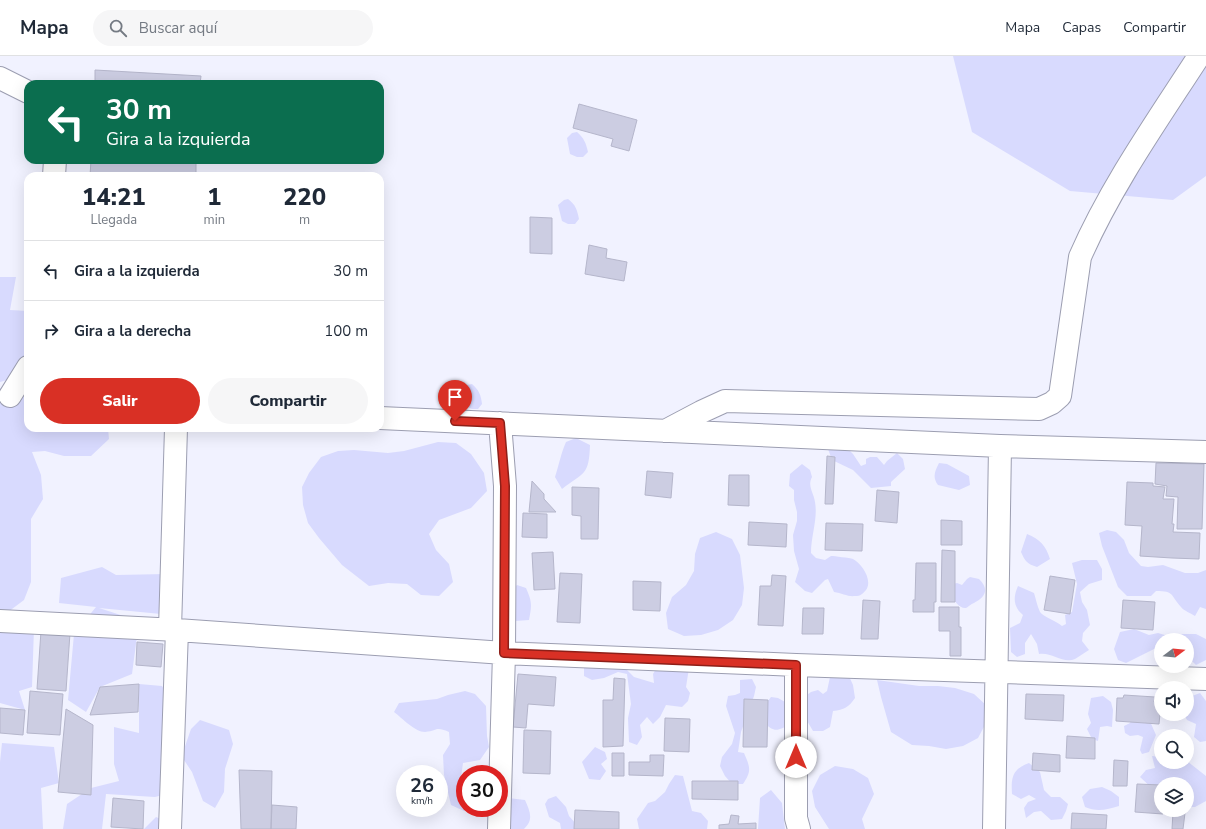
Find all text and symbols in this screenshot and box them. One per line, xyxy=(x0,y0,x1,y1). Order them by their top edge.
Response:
search box xyxy=(93,10,373,46)
text: Mapa xyxy=(20,15,69,41)
icon: search xyxy=(107,17,129,39)
text: Buscar aquí xyxy=(139,18,217,38)
text: Mapa xyxy=(1005,18,1040,37)
text: Capas xyxy=(1062,18,1101,37)
text: Compartir xyxy=(1123,18,1186,37)
text: 30 m xyxy=(106,91,172,129)
icon: left xyxy=(40,96,92,148)
text: Gira a la izquierda xyxy=(106,127,250,151)
text: 14:21 xyxy=(82,181,146,213)
text: 1 xyxy=(207,181,222,213)
text: 220 xyxy=(283,181,326,213)
text: Llegada xyxy=(90,211,137,229)
text: min xyxy=(204,211,225,229)
text: m xyxy=(299,211,310,229)
icon: left xyxy=(40,260,62,282)
text: Gira a la izquierda xyxy=(74,261,200,281)
text: 30 m xyxy=(333,261,368,281)
icon: right xyxy=(40,320,62,342)
text: Gira a la derecha xyxy=(74,321,191,341)
text: 100 m xyxy=(324,321,368,341)
button: Salir xyxy=(40,378,200,424)
button: Compartir xyxy=(208,378,368,424)
pin xyxy=(438,380,472,421)
icon: arrive xyxy=(444,386,466,408)
north arrow xyxy=(1154,633,1194,673)
map controls xyxy=(1154,633,1194,817)
button: sound xyxy=(1154,681,1194,721)
button: search xyxy=(1154,729,1194,769)
position arrow xyxy=(775,736,817,778)
speed limit sign: 30 xyxy=(456,765,508,817)
text: 26 xyxy=(410,772,434,799)
button: layers xyxy=(1154,777,1194,817)
text: km/h xyxy=(411,794,433,808)

